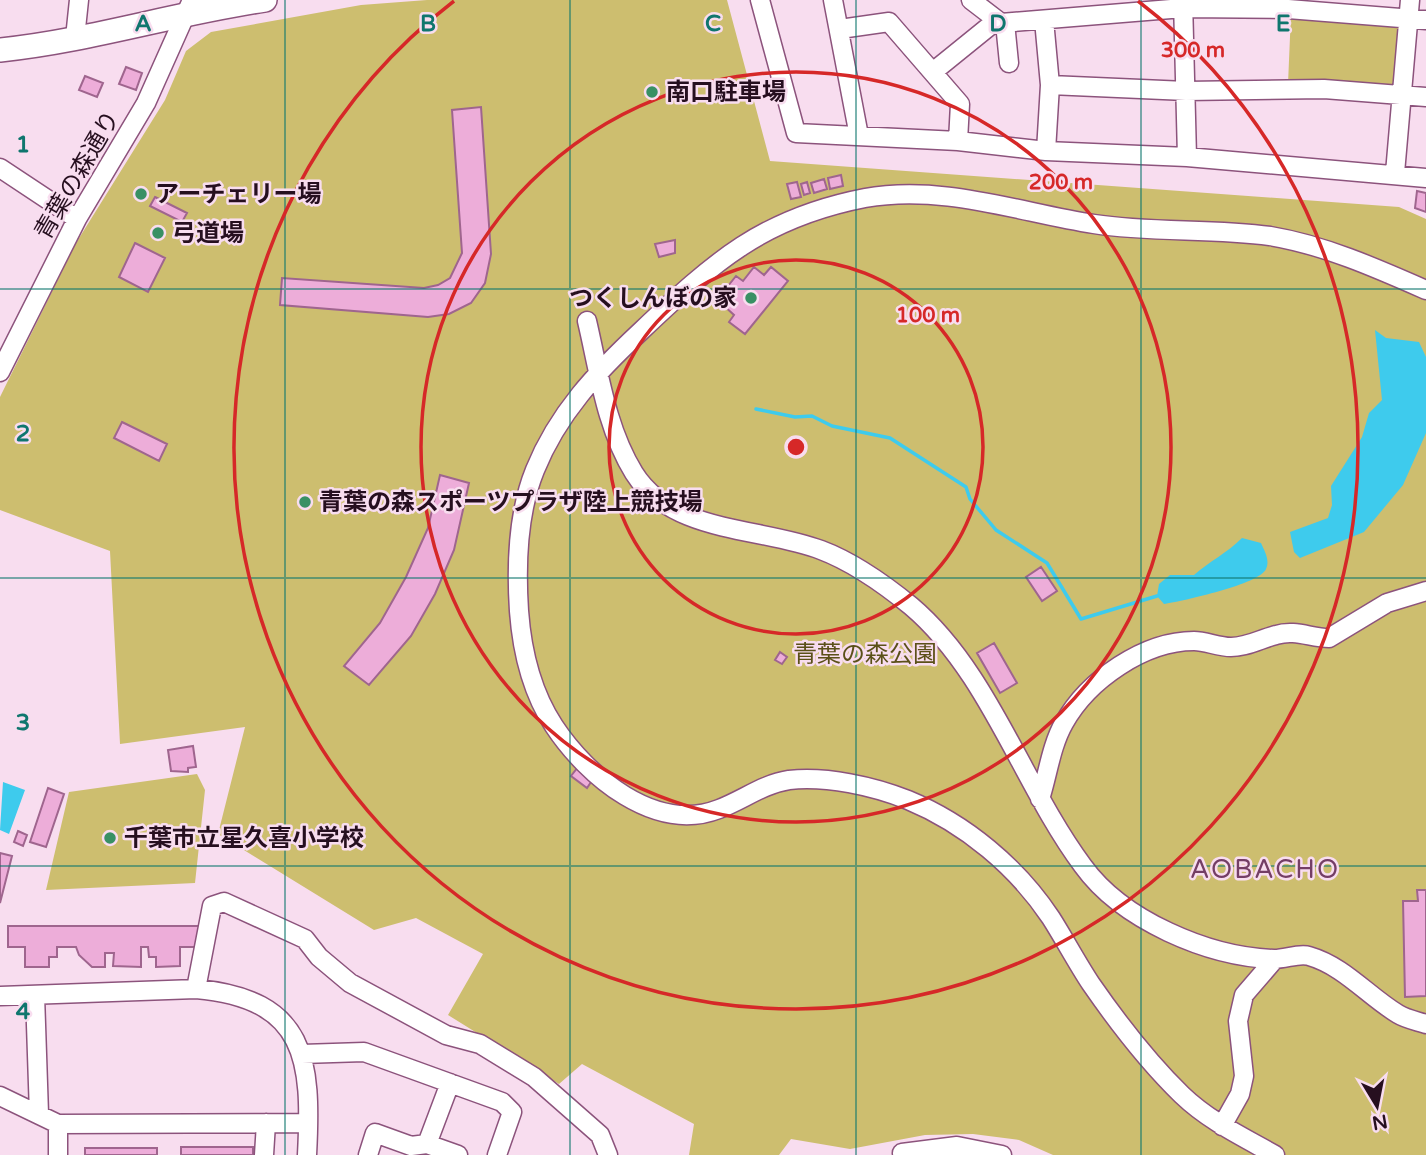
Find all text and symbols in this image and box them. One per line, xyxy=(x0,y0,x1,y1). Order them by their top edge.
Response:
text: A xyxy=(134,10,152,38)
text: B xyxy=(420,10,436,38)
text: C xyxy=(705,10,721,38)
text: D xyxy=(989,10,1007,38)
text: E xyxy=(1276,10,1290,38)
text: 300 m xyxy=(1161,38,1225,63)
place label: 南口駐車場 xyxy=(666,78,786,107)
marker: 南口駐車場 xyxy=(644,84,660,100)
street label: 青葉の森通り xyxy=(29,106,126,245)
text: 1 xyxy=(16,131,30,159)
text: 200 m xyxy=(1029,170,1093,195)
place label: アーチェリー場 xyxy=(155,180,322,209)
marker: アーチェリー場 xyxy=(133,186,149,202)
place label: 弓道場 xyxy=(172,219,244,248)
marker: 弓道場 xyxy=(150,225,166,241)
place label: つくしんぼの家 xyxy=(569,284,737,313)
marker: つくしんぼの家 xyxy=(743,290,759,306)
text: 100 m xyxy=(896,303,960,328)
text: 2 xyxy=(16,420,30,448)
centre of rings xyxy=(784,435,808,459)
place label: 青葉の森スポーツプラザ陸上競技場 xyxy=(319,488,703,517)
marker: 青葉の森スポーツプラザ陸上競技場 xyxy=(297,494,313,510)
park label: 青葉の森公園 xyxy=(793,640,937,669)
text: 3 xyxy=(16,709,30,737)
place label: 千葉市立星久喜小学校 xyxy=(124,824,364,853)
marker: 千葉市立星久喜小学校 xyxy=(102,830,118,846)
district label: AOBACHO xyxy=(1190,854,1340,885)
text: 4 xyxy=(16,998,31,1026)
north arrow xyxy=(1342,1071,1412,1141)
text: N xyxy=(1370,1110,1389,1134)

